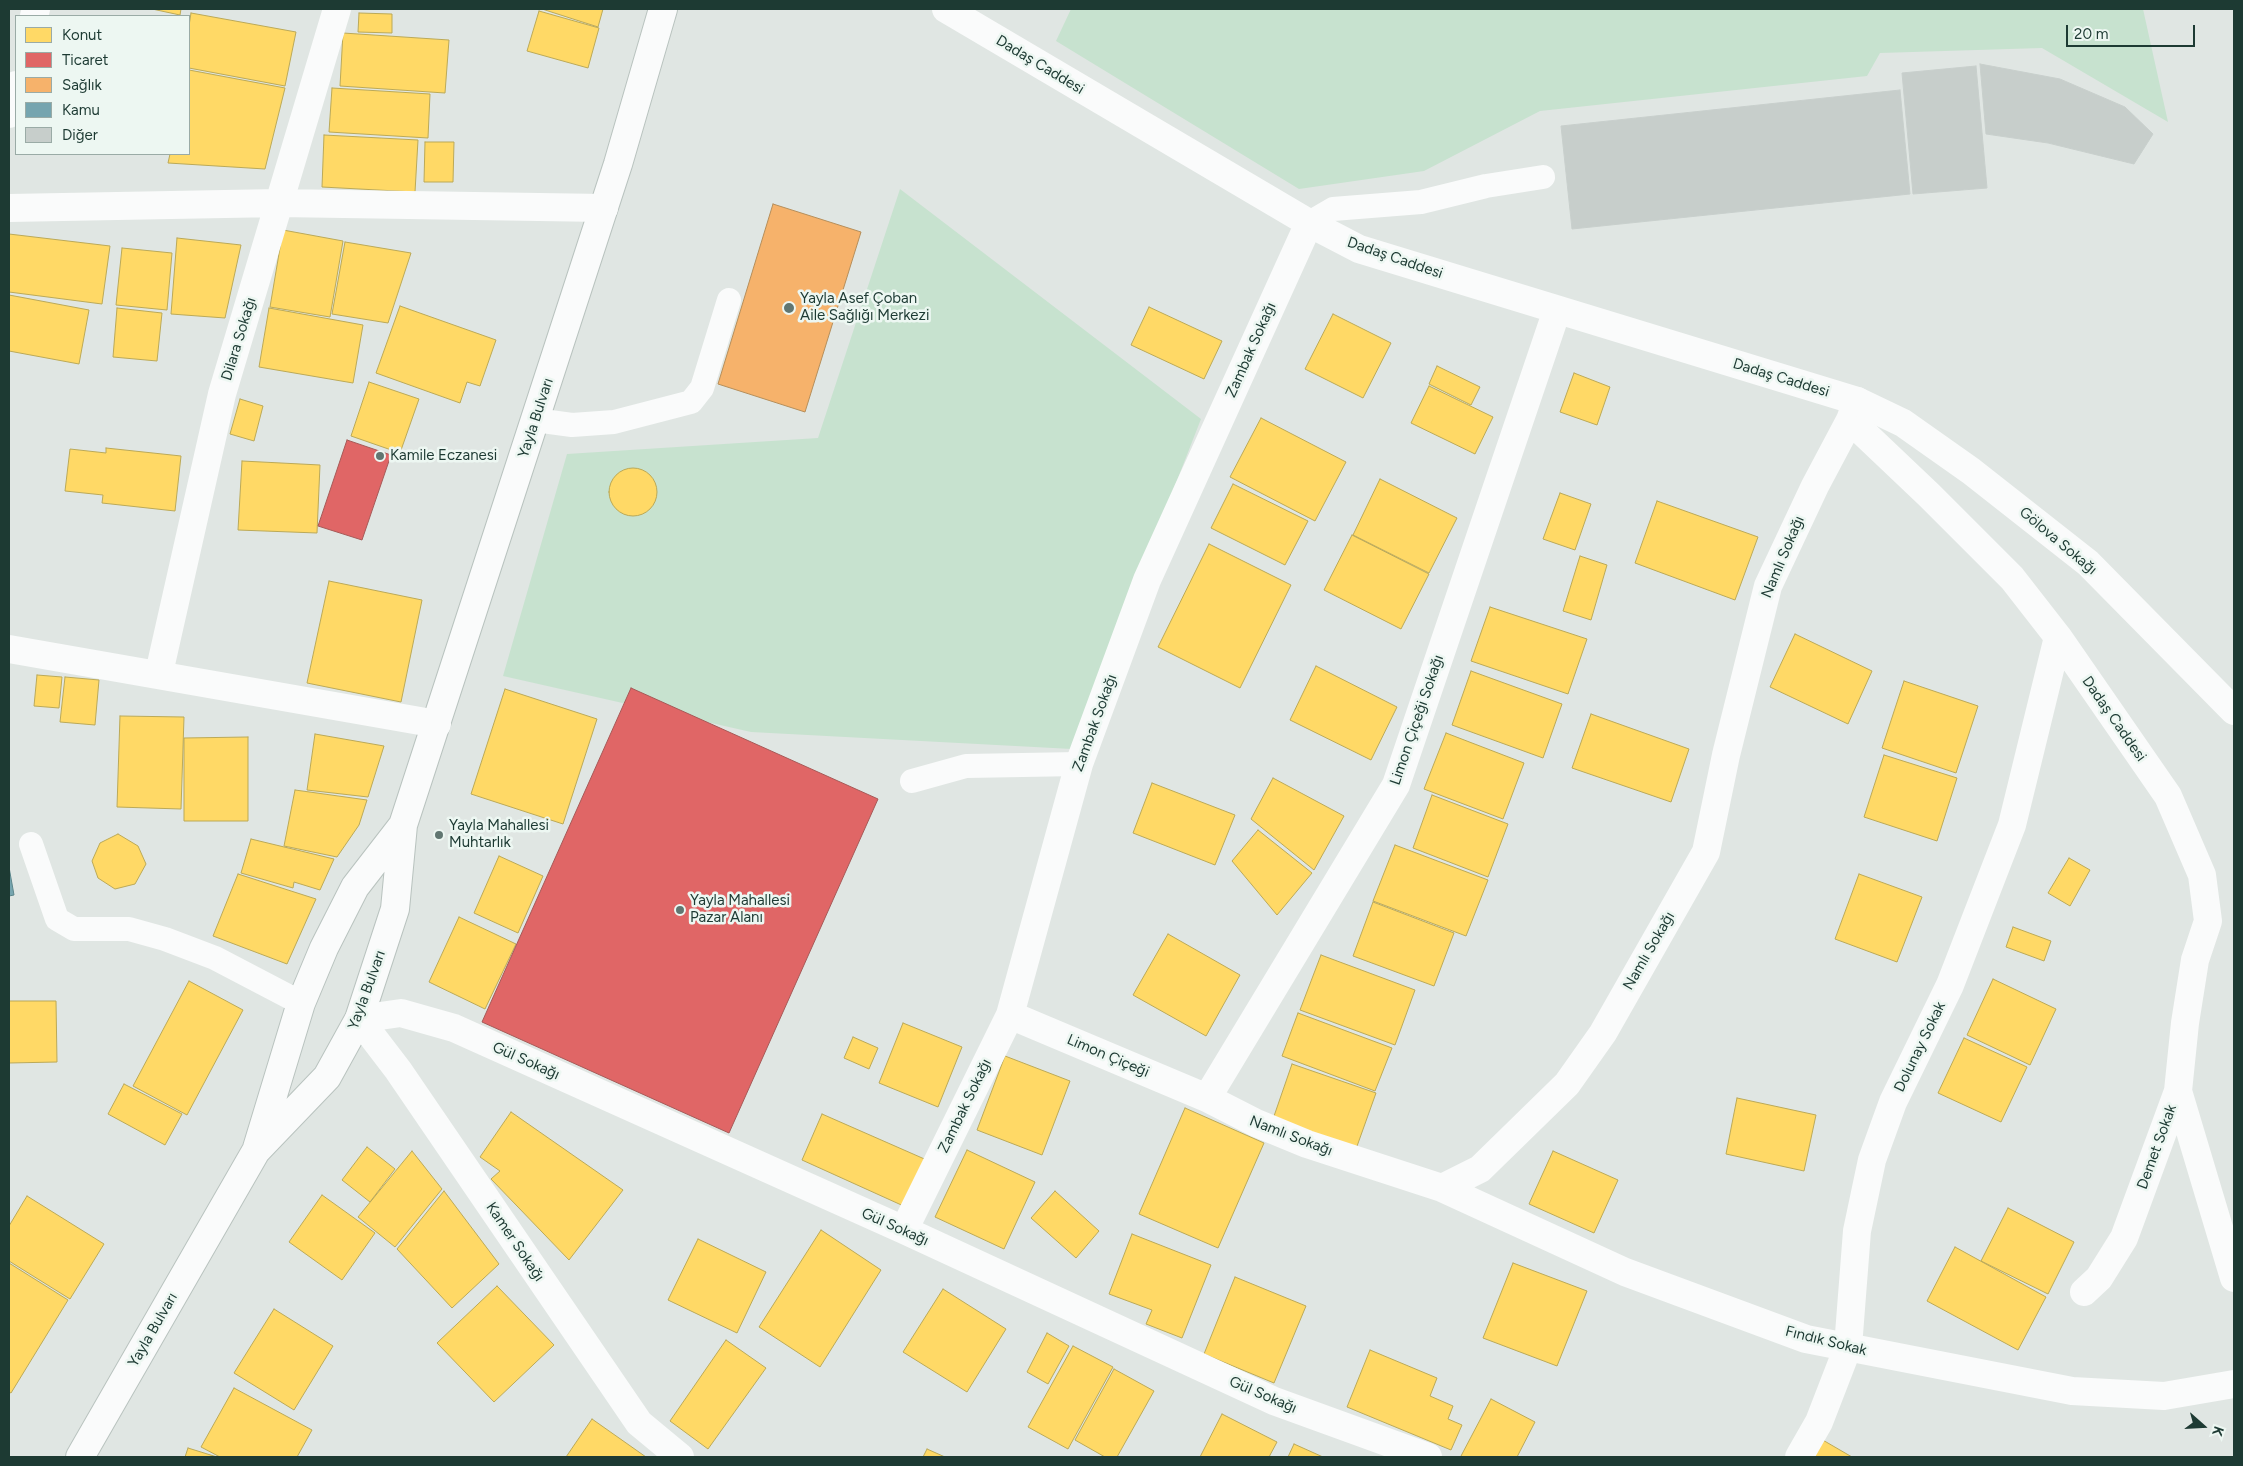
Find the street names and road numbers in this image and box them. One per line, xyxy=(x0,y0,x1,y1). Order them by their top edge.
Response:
street label: Dadaş Caddesi xyxy=(993,32,1087,98)
street label: Dadaş Caddesi xyxy=(1345,233,1445,283)
street label: Dilara Sokağı xyxy=(218,295,260,383)
street label: Zambak Sokağı xyxy=(1222,300,1280,400)
street label: Dadaş Caddesi xyxy=(1731,355,1831,401)
street label: Yayla Bulvarı xyxy=(515,376,557,460)
street label: Gölova Sokağı xyxy=(2016,503,2100,579)
street label: Namlı Sokağı xyxy=(1758,513,1808,601)
street label: Limon Çiçeği Sokağı xyxy=(1386,653,1448,787)
street label: Zambak Sokağı xyxy=(1069,672,1121,774)
street label: Dadaş Caddesi xyxy=(2078,673,2150,765)
street label: Namlı Sokağı xyxy=(1619,909,1679,993)
street label: Yayla Bulvarı xyxy=(344,948,390,1032)
street label: Dolunay Sokak xyxy=(1890,999,1950,1095)
street label: Limon Çiçeği xyxy=(1064,1031,1152,1081)
street label: Gül Sokağı xyxy=(490,1038,562,1084)
street label: Zambak Sokağı xyxy=(934,1056,996,1156)
street label: Demet Sokak xyxy=(2133,1102,2181,1192)
street label: Namlı Sokağı xyxy=(1247,1112,1335,1160)
street label: Kamer Sokağı xyxy=(482,1199,548,1285)
street label: Gül Sokağı xyxy=(859,1204,931,1250)
street label: Yayla Bulvarı xyxy=(124,1290,182,1370)
street label: Fındık Sokak xyxy=(1783,1322,1869,1360)
street label: Gül Sokağı xyxy=(1226,1373,1300,1417)

